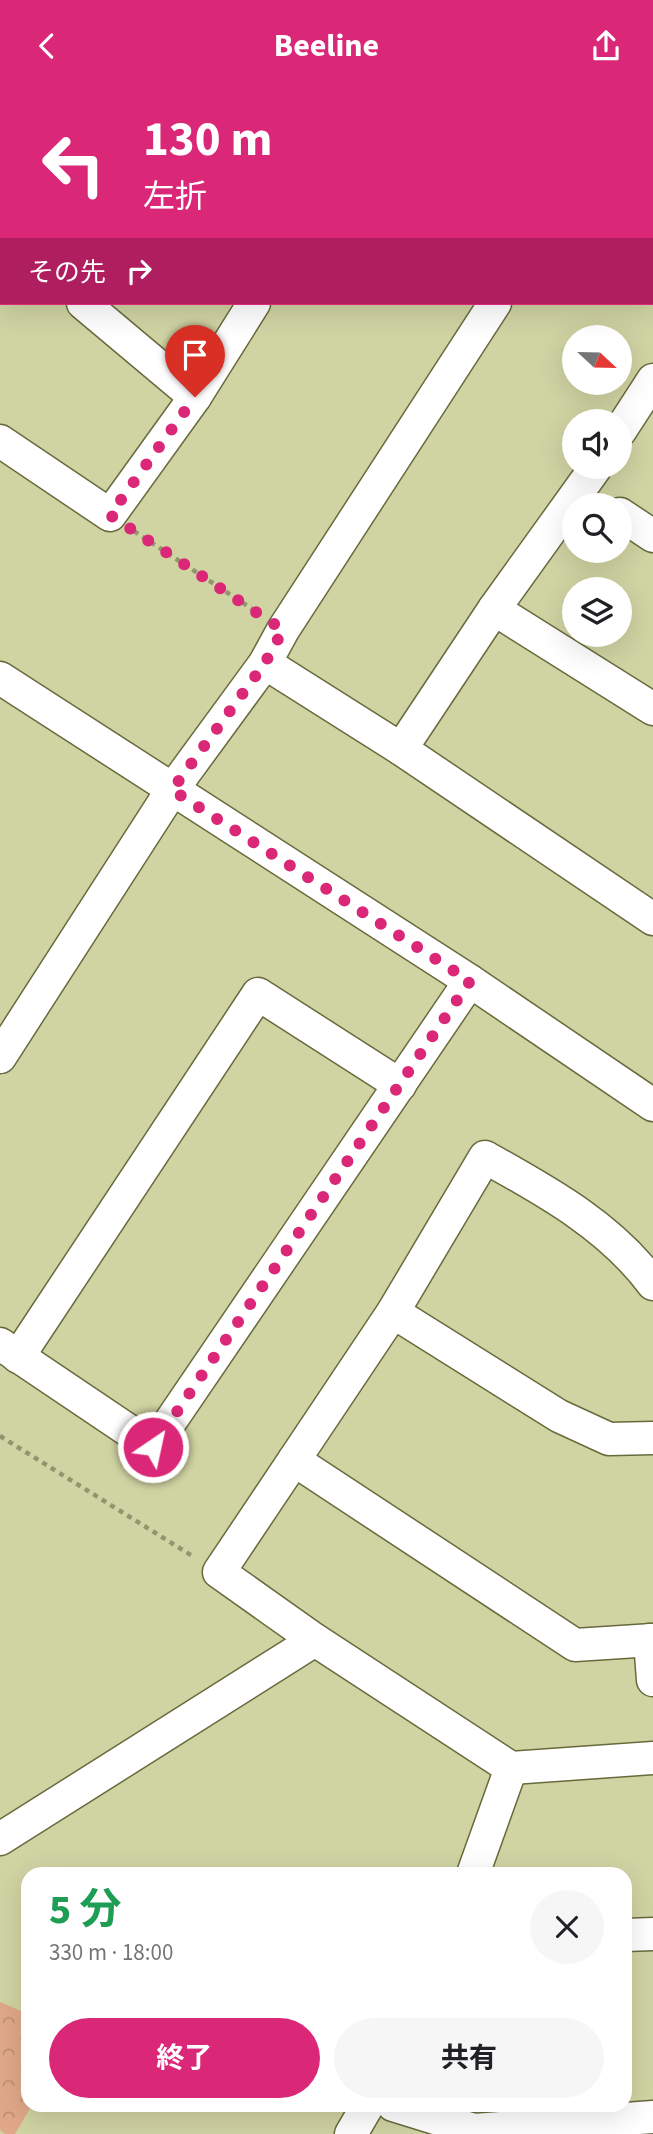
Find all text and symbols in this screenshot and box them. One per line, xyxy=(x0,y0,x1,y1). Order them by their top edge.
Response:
text: Beeline xyxy=(274,23,379,69)
icon: back xyxy=(28,27,66,65)
icon: share xyxy=(587,27,625,65)
text: 130 m xyxy=(143,105,272,175)
icon: left xyxy=(28,119,119,210)
text: 左折 xyxy=(143,174,207,220)
icon: right xyxy=(120,252,158,290)
text: その先 xyxy=(28,254,106,291)
pin xyxy=(165,325,225,397)
north arrow xyxy=(562,325,632,395)
map controls xyxy=(562,325,632,647)
icon: arrive xyxy=(176,336,214,374)
button: sound xyxy=(562,409,632,479)
button: search xyxy=(562,493,632,563)
button: layers xyxy=(562,577,632,647)
position arrow xyxy=(116,1410,190,1484)
text: 5 分 xyxy=(49,1880,122,1940)
button: close xyxy=(530,1890,604,1964)
text: 330 m · 18:00 xyxy=(49,1936,173,1969)
button: 終了 xyxy=(49,2018,320,2098)
button: 共有 xyxy=(334,2018,604,2098)

